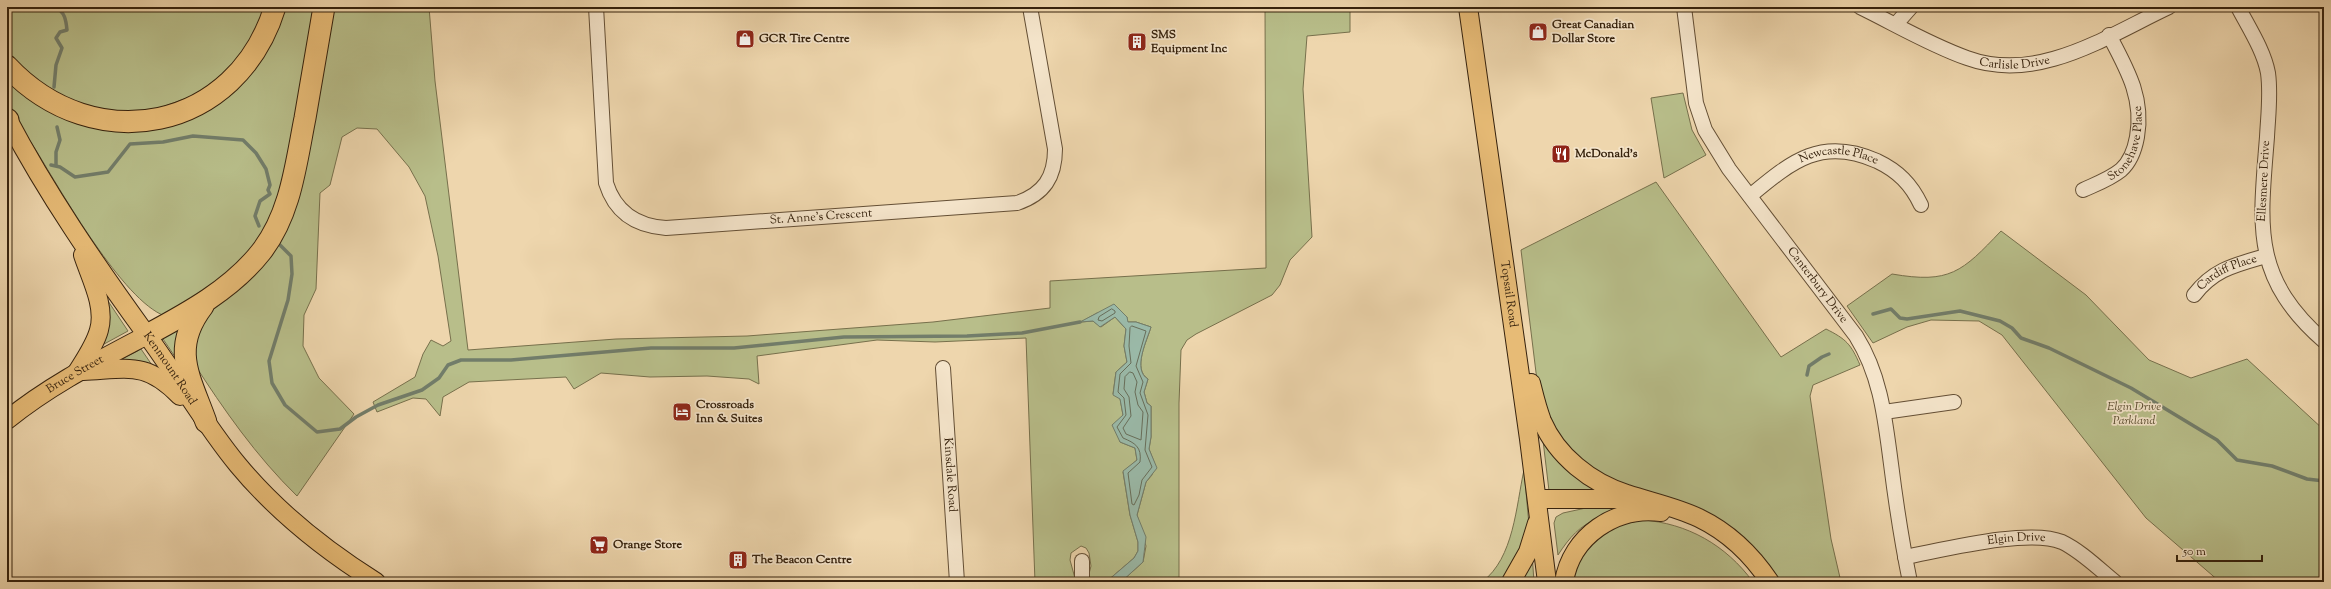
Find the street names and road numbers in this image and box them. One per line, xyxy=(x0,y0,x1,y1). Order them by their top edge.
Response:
street label: Carlisle Drive xyxy=(1977,51,2052,74)
street label: Stonehave Place xyxy=(2104,104,2148,186)
street label: Ellesmere Drive xyxy=(2253,140,2275,222)
street label: Newcastle Place xyxy=(1796,142,1882,170)
street label: St. Anne's Crescent xyxy=(769,204,873,230)
street label: Canterbury Drive xyxy=(1782,243,1853,327)
street label: Cardiff Place xyxy=(2193,250,2260,295)
street label: Topsail Road xyxy=(1495,260,1522,329)
street label: Kenmount Road xyxy=(138,328,201,409)
street label: Bruce Street xyxy=(43,351,107,398)
street label: Kinsdale Road xyxy=(939,437,961,513)
street label: Elgin Drive xyxy=(1986,528,2047,550)

